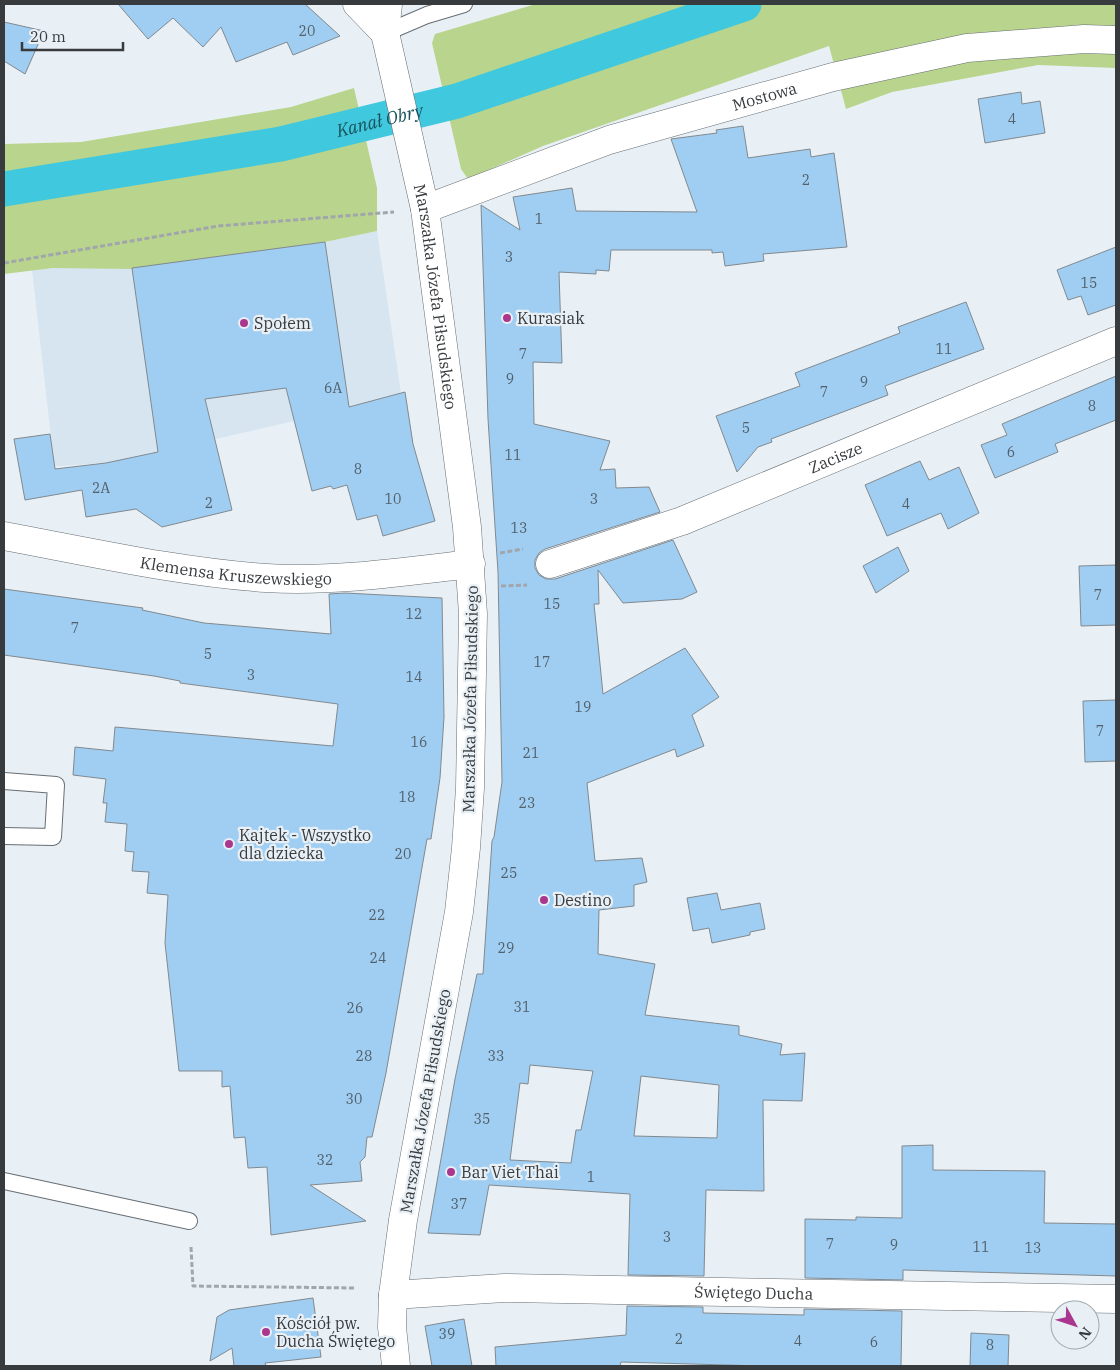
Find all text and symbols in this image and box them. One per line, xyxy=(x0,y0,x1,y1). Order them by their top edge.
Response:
scale bar xyxy=(22,20,124,52)
house number: 20 xyxy=(299,22,315,40)
text: 20 m xyxy=(30,27,66,46)
street label: Mostowa xyxy=(730,78,799,115)
water label: Kanał Obry xyxy=(333,98,427,142)
house number: 4 xyxy=(1008,110,1016,128)
house number: 2 xyxy=(802,171,810,189)
street label: Marszałka Józefa Piłsudskiego xyxy=(410,182,461,411)
house number: 1 xyxy=(535,210,543,228)
house number: 3 xyxy=(505,248,513,266)
house number: 15 xyxy=(1081,274,1097,292)
place label: Kurasiak xyxy=(517,308,585,328)
marker: Kurasiak xyxy=(501,312,513,324)
place label: Społem xyxy=(254,313,311,333)
marker: Społem xyxy=(238,317,250,329)
house number: 11 xyxy=(936,340,952,358)
house number: 7 xyxy=(519,345,527,363)
house number: 9 xyxy=(506,370,514,388)
house number: 9 xyxy=(860,373,868,391)
house number: 6A xyxy=(324,379,342,397)
house number: 7 xyxy=(820,383,828,401)
house number: 8 xyxy=(1088,397,1096,415)
house number: 5 xyxy=(742,419,750,437)
street label: Zacisze xyxy=(806,437,865,477)
house number: 6 xyxy=(1007,443,1015,461)
house number: 11 xyxy=(505,446,521,464)
house number: 8 xyxy=(354,460,362,478)
house number: 2A xyxy=(92,479,110,497)
house number: 10 xyxy=(385,490,401,508)
house number: 3 xyxy=(590,490,598,508)
house number: 2 xyxy=(205,494,213,512)
house number: 4 xyxy=(902,495,910,513)
house number: 13 xyxy=(511,519,527,537)
street label: Klemensa Kruszewskiego xyxy=(139,552,332,589)
street label: Marszałka Józefa Piłsudskiego xyxy=(458,585,482,813)
house number: 7 xyxy=(1094,586,1102,604)
house number: 15 xyxy=(544,595,560,613)
house number: 12 xyxy=(406,605,422,623)
house number: 7 xyxy=(71,619,79,637)
house number: 5 xyxy=(204,645,212,663)
house number: 17 xyxy=(534,653,550,671)
house number: 3 xyxy=(247,666,255,684)
house number: 14 xyxy=(406,668,422,686)
house number: 19 xyxy=(575,698,591,716)
house number: 7 xyxy=(1096,722,1104,740)
house number: 16 xyxy=(411,733,427,751)
house number: 21 xyxy=(523,744,539,762)
house number: 18 xyxy=(399,788,415,806)
house number: 23 xyxy=(519,794,535,812)
place label: Kajtek - Wszystko dla dziecka xyxy=(239,825,371,863)
marker: Kajtek - Wszystko dla dziecka xyxy=(223,838,235,850)
house number: 20 xyxy=(395,845,411,863)
house number: 25 xyxy=(501,864,517,882)
place label: Destino xyxy=(554,890,612,910)
marker: Destino xyxy=(538,894,550,906)
house number: 22 xyxy=(369,906,385,924)
house number: 29 xyxy=(498,939,514,957)
house number: 24 xyxy=(370,949,386,967)
street label: Marszałka Józefa Piłsudskiego xyxy=(395,987,455,1215)
house number: 31 xyxy=(514,998,530,1016)
house number: 26 xyxy=(347,999,363,1017)
house number: 28 xyxy=(356,1047,372,1065)
house number: 33 xyxy=(488,1047,504,1065)
house number: 30 xyxy=(346,1090,362,1108)
house number: 35 xyxy=(474,1110,490,1128)
house number: 32 xyxy=(317,1151,333,1169)
place label: Bar Viet Thai xyxy=(461,1162,559,1182)
marker: Bar Viet Thai xyxy=(445,1166,457,1178)
house number: 1 xyxy=(587,1168,595,1186)
house number: 37 xyxy=(451,1195,467,1213)
house number: 3 xyxy=(663,1228,671,1246)
house number: 7 xyxy=(826,1235,834,1253)
house number: 9 xyxy=(890,1236,898,1254)
house number: 11 xyxy=(973,1238,989,1256)
house number: 13 xyxy=(1025,1239,1041,1257)
street label: Świętego Ducha xyxy=(694,1280,814,1304)
north arrow xyxy=(1050,1300,1100,1350)
place label: Kościół pw. Ducha Świętego xyxy=(276,1313,395,1351)
text: N xyxy=(1075,1323,1095,1343)
house number: 39 xyxy=(439,1325,455,1343)
marker: Kościół pw. Ducha Świętego xyxy=(260,1326,272,1338)
house number: 2 xyxy=(675,1330,683,1348)
house number: 4 xyxy=(794,1332,802,1350)
house number: 6 xyxy=(870,1333,878,1351)
house number: 8 xyxy=(986,1336,994,1354)

